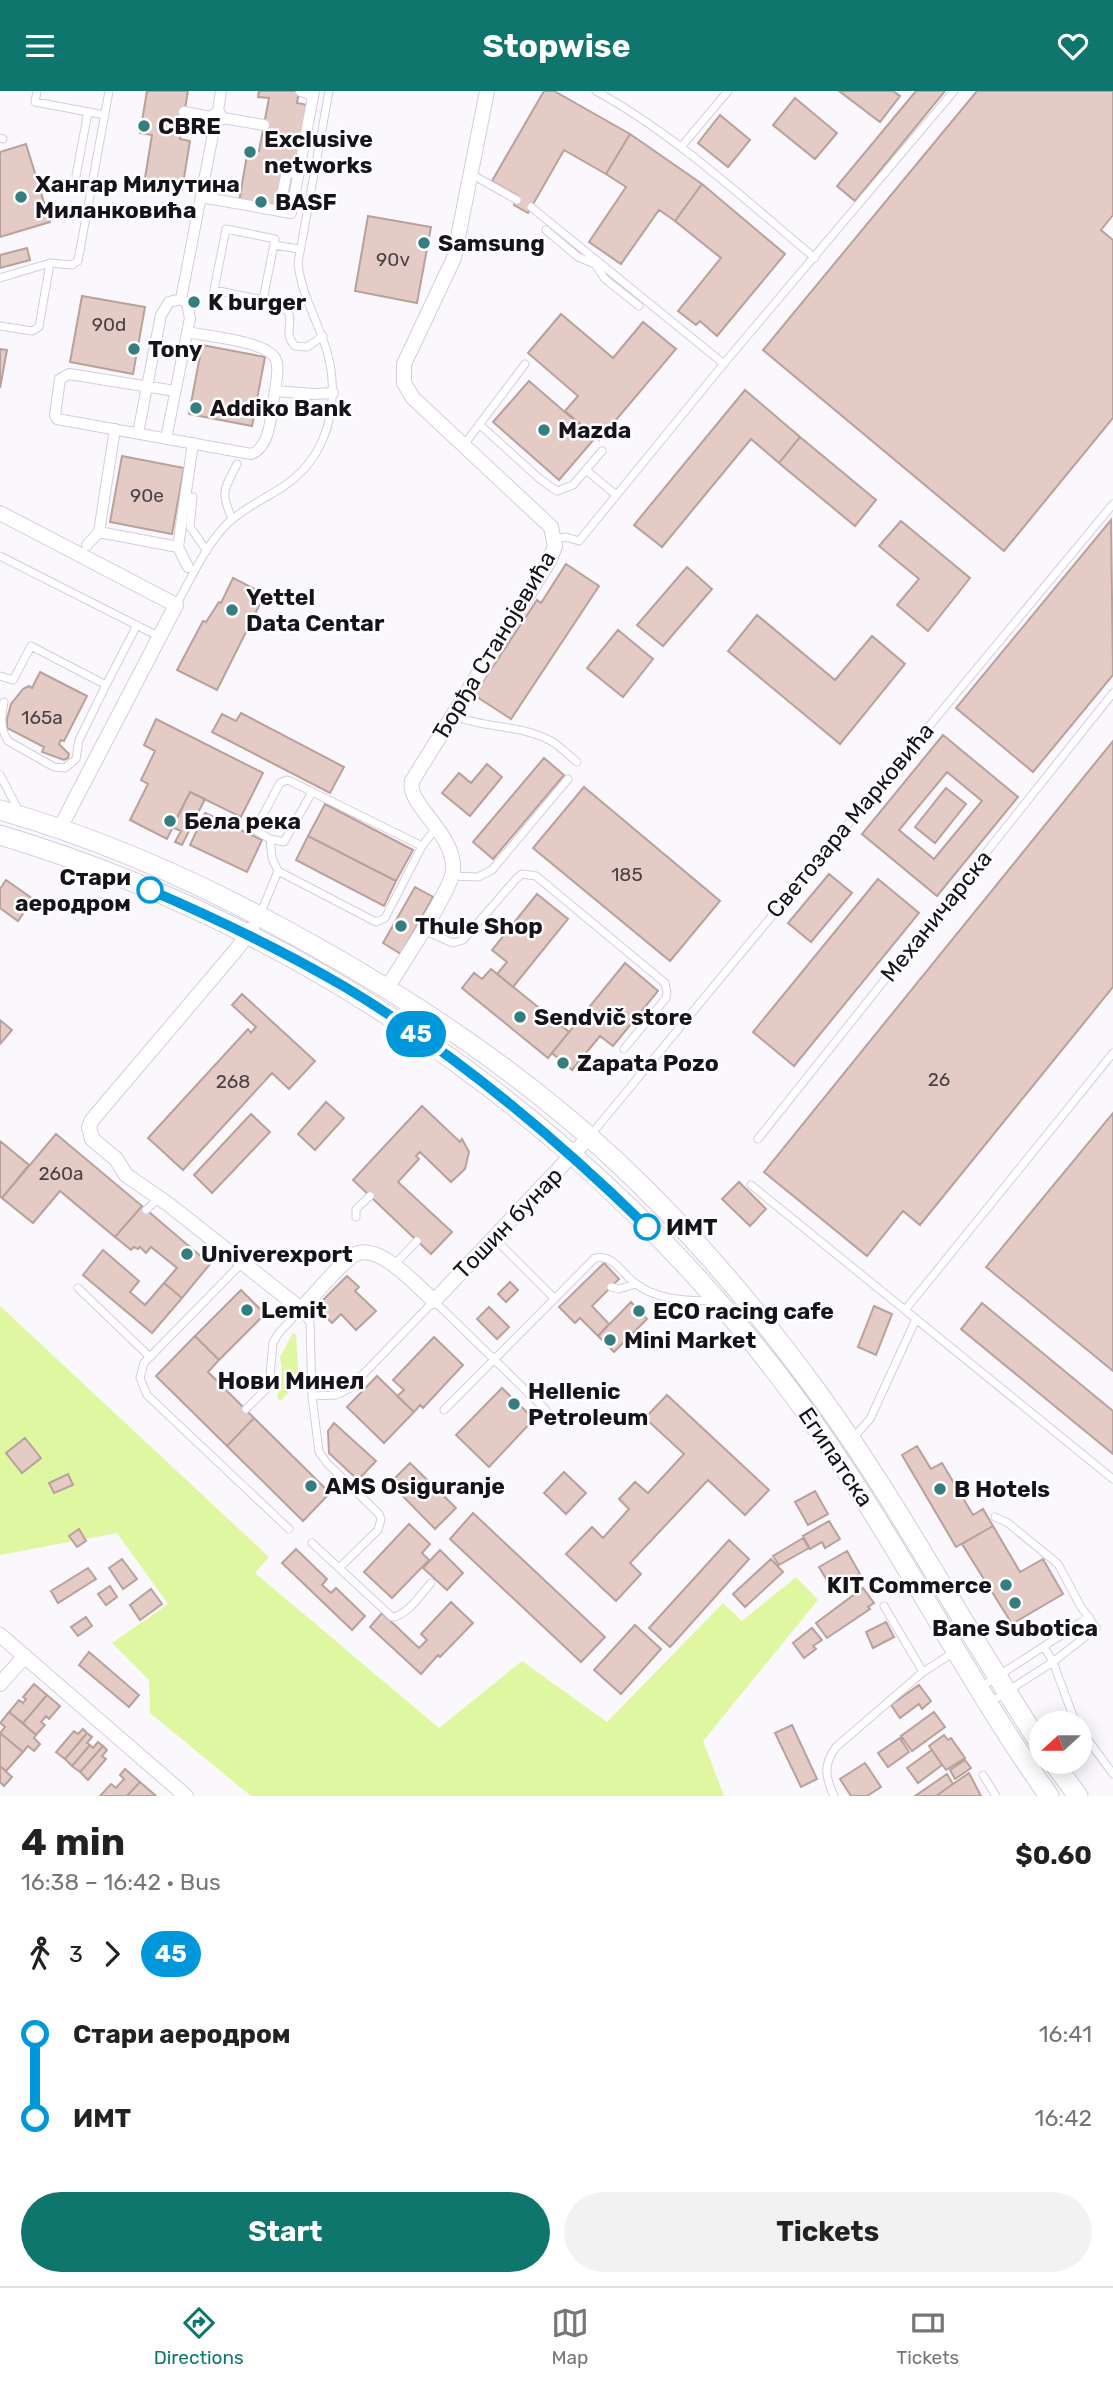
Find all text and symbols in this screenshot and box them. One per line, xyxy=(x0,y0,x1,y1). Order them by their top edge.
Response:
icon: menu xyxy=(21,27,59,65)
text: Stopwise xyxy=(482,27,631,65)
icon: heart xyxy=(1054,27,1092,65)
place label: CBRE xyxy=(158,112,221,140)
marker: CBRE xyxy=(136,118,152,134)
place label: Exclusive networks xyxy=(264,125,373,179)
marker: Exclusive networks xyxy=(242,144,258,160)
place label: Хангар Милутина Миланковића xyxy=(35,170,240,224)
place label: BASF xyxy=(275,188,337,216)
marker: Хангар Милутина Миланковића xyxy=(13,189,29,205)
marker: BASF xyxy=(253,194,269,210)
place label: Samsung xyxy=(438,229,545,257)
marker: Samsung xyxy=(416,235,432,251)
house number: 90v xyxy=(376,248,410,271)
place label: K burger xyxy=(208,288,307,316)
marker: K burger xyxy=(186,294,202,310)
house number: 90d xyxy=(92,313,126,336)
place label: Tony xyxy=(148,335,203,363)
marker: Tony xyxy=(126,341,142,357)
place label: Addiko Bank xyxy=(210,394,352,422)
marker: Addiko Bank xyxy=(188,400,204,416)
place label: Mazda xyxy=(558,416,631,444)
marker: Mazda xyxy=(536,422,552,438)
house number: 90e xyxy=(130,484,164,507)
street label: Ђорђа Станојевића xyxy=(427,546,561,744)
place label: Yettel Data Centar xyxy=(246,583,385,637)
marker: Yettel Data Centar xyxy=(224,602,240,618)
house number: 165a xyxy=(21,706,63,729)
street label: Светозара Марковића xyxy=(760,717,940,923)
place label: Бела река xyxy=(184,807,301,835)
marker: Бела река xyxy=(162,813,178,829)
street label: Механичарска xyxy=(874,845,998,987)
place label: Стари аеродром xyxy=(15,863,131,917)
house number: 185 xyxy=(611,863,643,886)
marker: Стари аеродром xyxy=(137,877,163,903)
place label: Thule Shop xyxy=(415,912,543,940)
marker: Thule Shop xyxy=(393,918,409,934)
place label: Sendvič store xyxy=(534,1003,692,1031)
marker: Sendvič store xyxy=(512,1009,528,1025)
line badge: 45 xyxy=(384,1011,448,1057)
text: 45 xyxy=(400,1020,432,1048)
place label: Zapata Pozo xyxy=(577,1049,719,1077)
marker: Zapata Pozo xyxy=(555,1055,571,1071)
house number: 26 xyxy=(928,1068,950,1091)
house number: 268 xyxy=(216,1070,250,1093)
street label: Тошин бунар xyxy=(448,1161,568,1285)
house number: 260a xyxy=(38,1162,84,1185)
place label: ИМТ xyxy=(666,1213,717,1241)
marker: ИМТ xyxy=(634,1214,660,1240)
place label: Univerexport xyxy=(201,1240,353,1268)
marker: Univerexport xyxy=(179,1246,195,1262)
place label: Lemit xyxy=(261,1296,327,1324)
place label: ECO racing cafe xyxy=(653,1297,834,1325)
marker: Lemit xyxy=(239,1302,255,1318)
marker: ECO racing cafe xyxy=(631,1303,647,1319)
place label: Mini Market xyxy=(624,1326,756,1354)
marker: Mini Market xyxy=(602,1332,618,1348)
district label: Нови Минел xyxy=(217,1367,365,1395)
place label: Hellenic Petroleum xyxy=(528,1377,648,1431)
marker: Hellenic Petroleum xyxy=(506,1396,522,1412)
street label: Египатска xyxy=(793,1402,879,1512)
place label: AMS Osiguranje xyxy=(325,1472,505,1500)
place label: B Hotels xyxy=(954,1475,1050,1503)
marker: AMS Osiguranje xyxy=(303,1478,319,1494)
marker: B Hotels xyxy=(932,1481,948,1497)
place label: KIT Commerce xyxy=(827,1571,992,1599)
marker: KIT Commerce xyxy=(998,1577,1014,1593)
marker: Bane Subotica xyxy=(1007,1595,1023,1611)
place label: Bane Subotica xyxy=(932,1614,1098,1642)
north arrow xyxy=(1029,1711,1092,1775)
map controls xyxy=(1029,1711,1092,1774)
text: 4 min xyxy=(21,1819,125,1865)
text: $0.60 xyxy=(1015,1840,1092,1871)
text: 16:38 – 16:42 · Bus xyxy=(21,1868,221,1896)
icon: walk xyxy=(21,1935,59,1973)
icon: forward xyxy=(93,1935,131,1973)
text: 3 xyxy=(69,1940,83,1968)
text: 45 xyxy=(155,1940,187,1968)
text: Стари аеродром xyxy=(73,2019,291,2050)
text: 16:41 xyxy=(1039,2020,1092,2048)
text: ИМТ xyxy=(73,2103,131,2134)
text: 16:42 xyxy=(1035,2104,1092,2132)
button: Start xyxy=(21,2192,550,2272)
button: Tickets xyxy=(564,2192,1092,2272)
tab: Directions xyxy=(154,2304,244,2369)
tab: Map xyxy=(551,2304,589,2369)
tab: Tickets xyxy=(896,2304,959,2369)

